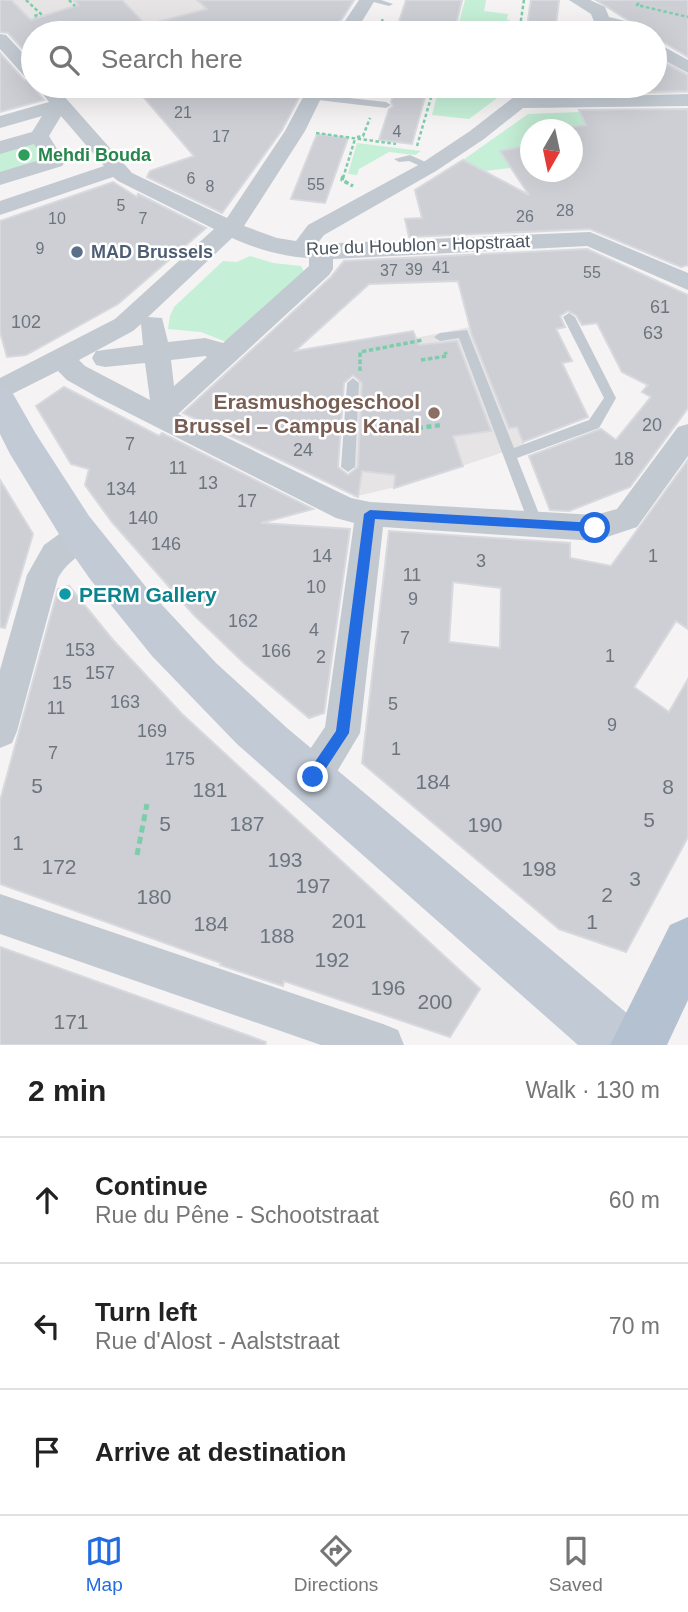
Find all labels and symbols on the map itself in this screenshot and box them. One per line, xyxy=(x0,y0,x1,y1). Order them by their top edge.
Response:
house number: 21 xyxy=(174,104,192,121)
north arrow xyxy=(520,119,583,182)
house number: 4 xyxy=(393,123,402,140)
house number: 17 xyxy=(212,128,230,145)
place label: Mehdi Bouda xyxy=(38,145,152,165)
marker: Mehdi Bouda xyxy=(16,147,32,163)
house number: 6 xyxy=(187,170,196,187)
house number: 55 xyxy=(307,176,325,193)
house number: 8 xyxy=(206,178,215,195)
house number: 5 xyxy=(117,197,126,214)
house number: 28 xyxy=(556,202,574,219)
house number: 26 xyxy=(516,208,534,225)
house number: 10 xyxy=(48,210,66,227)
house number: 7 xyxy=(139,210,148,227)
street label: Rue du Houblon - Hopstraat xyxy=(306,231,530,259)
house number: 9 xyxy=(36,240,45,257)
place label: MAD Brussels xyxy=(91,242,213,262)
marker: MAD Brussels xyxy=(69,244,85,260)
house number: 41 xyxy=(432,259,450,276)
house number: 39 xyxy=(405,261,423,278)
house number: 37 xyxy=(380,262,398,279)
house number: 55 xyxy=(583,264,601,281)
house number: 61 xyxy=(650,297,670,317)
house number: 102 xyxy=(11,312,41,332)
house number: 63 xyxy=(643,323,663,343)
place label: Erasmushogeschool Brussel – Campus Kanal xyxy=(174,390,420,437)
marker: Erasmushogeschool Brussel – Campus Kanal xyxy=(426,405,442,421)
house number: 20 xyxy=(642,415,662,435)
house number: 7 xyxy=(125,434,135,454)
house number: 24 xyxy=(293,440,313,460)
house number: 18 xyxy=(614,449,634,469)
house number: 11 xyxy=(169,458,187,478)
house number: 13 xyxy=(198,473,218,493)
house number: 134 xyxy=(106,479,136,499)
house number: 17 xyxy=(237,491,257,511)
house number: 140 xyxy=(128,508,158,528)
route start xyxy=(579,512,610,543)
house number: 146 xyxy=(151,534,181,554)
house number: 14 xyxy=(312,546,332,566)
house number: 1 xyxy=(648,546,658,566)
house number: 3 xyxy=(476,551,486,571)
house number: 11 xyxy=(403,565,421,585)
house number: 10 xyxy=(306,577,326,597)
place label: PERM Gallery xyxy=(79,583,217,606)
marker: PERM Gallery xyxy=(57,586,73,602)
house number: 9 xyxy=(408,589,418,609)
house number: 162 xyxy=(228,611,258,631)
house number: 4 xyxy=(309,620,319,640)
house number: 7 xyxy=(400,628,410,648)
house number: 153 xyxy=(65,640,95,660)
house number: 166 xyxy=(261,641,291,661)
house number: 1 xyxy=(605,646,615,666)
house number: 2 xyxy=(316,647,326,667)
house number: 157 xyxy=(85,663,115,683)
house number: 15 xyxy=(52,673,72,693)
house number: 163 xyxy=(110,692,140,712)
house number: 5 xyxy=(388,694,398,714)
house number: 11 xyxy=(47,698,65,718)
house number: 9 xyxy=(607,715,617,735)
house number: 169 xyxy=(137,721,167,741)
house number: 1 xyxy=(391,739,401,759)
house number: 7 xyxy=(48,743,58,763)
house number: 175 xyxy=(165,749,195,769)
route end xyxy=(297,761,328,792)
house number: 184 xyxy=(415,770,451,793)
house number: 5 xyxy=(31,774,43,797)
house number: 8 xyxy=(662,775,674,798)
house number: 181 xyxy=(192,778,228,801)
house number: 5 xyxy=(643,808,655,831)
house number: 5 xyxy=(159,812,171,835)
house number: 187 xyxy=(229,812,265,835)
house number: 190 xyxy=(467,813,503,836)
house number: 1 xyxy=(12,831,24,854)
house number: 193 xyxy=(267,848,303,871)
house number: 172 xyxy=(41,855,77,878)
house number: 198 xyxy=(521,857,557,880)
house number: 3 xyxy=(629,867,641,890)
house number: 197 xyxy=(295,874,331,897)
house number: 2 xyxy=(601,883,613,906)
house number: 180 xyxy=(136,885,172,908)
house number: 201 xyxy=(331,909,367,932)
house number: 1 xyxy=(586,910,598,933)
house number: 184 xyxy=(193,912,229,935)
house number: 188 xyxy=(259,924,295,947)
house number: 192 xyxy=(314,948,350,971)
house number: 196 xyxy=(370,976,406,999)
house number: 200 xyxy=(417,990,453,1013)
house number: 171 xyxy=(53,1010,89,1033)

